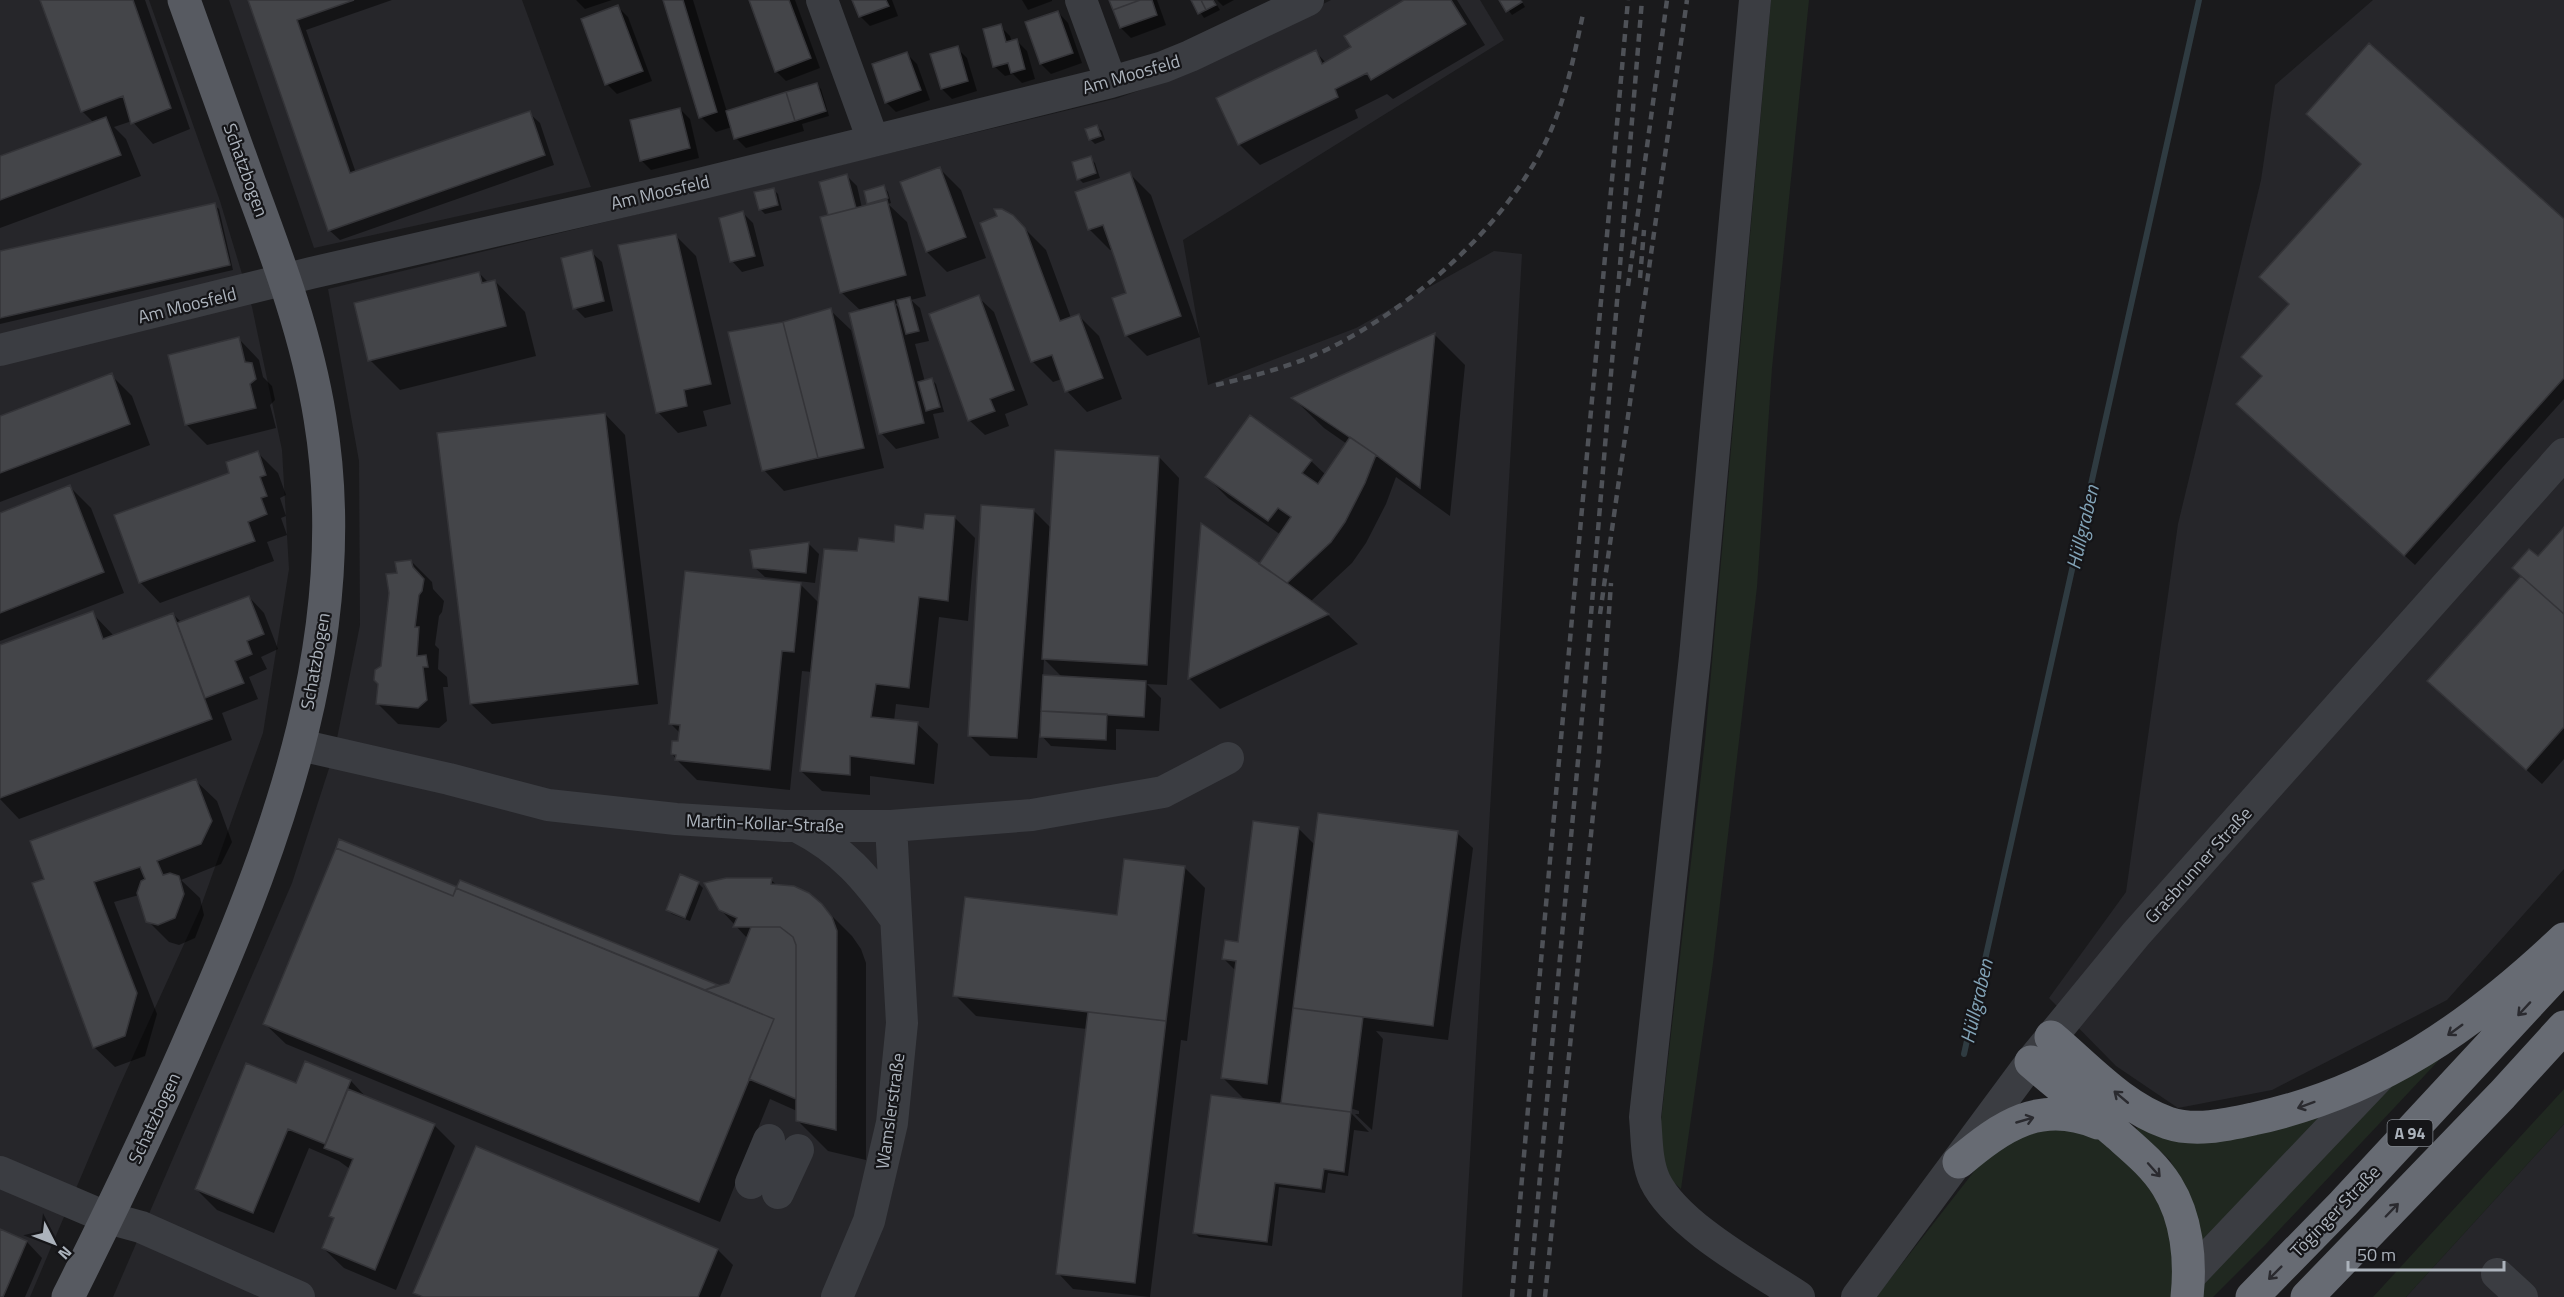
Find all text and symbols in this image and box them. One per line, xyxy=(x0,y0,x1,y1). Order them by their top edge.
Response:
street label: Am Moosfeld xyxy=(1079,47,1183,101)
street label: Schatzbogen xyxy=(217,119,275,221)
street label: Am Moosfeld xyxy=(608,168,712,216)
street label: Am Moosfeld xyxy=(135,280,239,330)
water label: Hüllgraben xyxy=(2057,481,2107,572)
street label: Schatzbogen xyxy=(293,611,337,711)
street label: Grasbrunner Straße xyxy=(2138,801,2258,929)
street label: Martin-Kollar-Straße xyxy=(685,807,845,839)
water label: Hüllgraben xyxy=(1951,955,2001,1046)
one-way arrow xyxy=(2518,1001,2532,1016)
one-way arrow xyxy=(2447,1024,2463,1036)
street label: Wamslerstraße xyxy=(868,1051,912,1171)
street label: Schatzbogen xyxy=(121,1068,187,1168)
one-way arrow xyxy=(2113,1090,2129,1103)
one-way arrow xyxy=(2297,1101,2316,1112)
one-way arrow xyxy=(2016,1114,2035,1125)
road number: A 94 xyxy=(2388,1120,2432,1146)
street label: Töginger Straße xyxy=(2284,1159,2386,1263)
one-way arrow xyxy=(2147,1162,2161,1177)
one-way arrow xyxy=(2385,1203,2399,1218)
north arrow xyxy=(24,1213,84,1273)
scale bar xyxy=(2348,1234,2504,1272)
text: N xyxy=(53,1241,78,1265)
text: 50 m xyxy=(2357,1241,2396,1268)
one-way arrow xyxy=(2268,1266,2283,1281)

